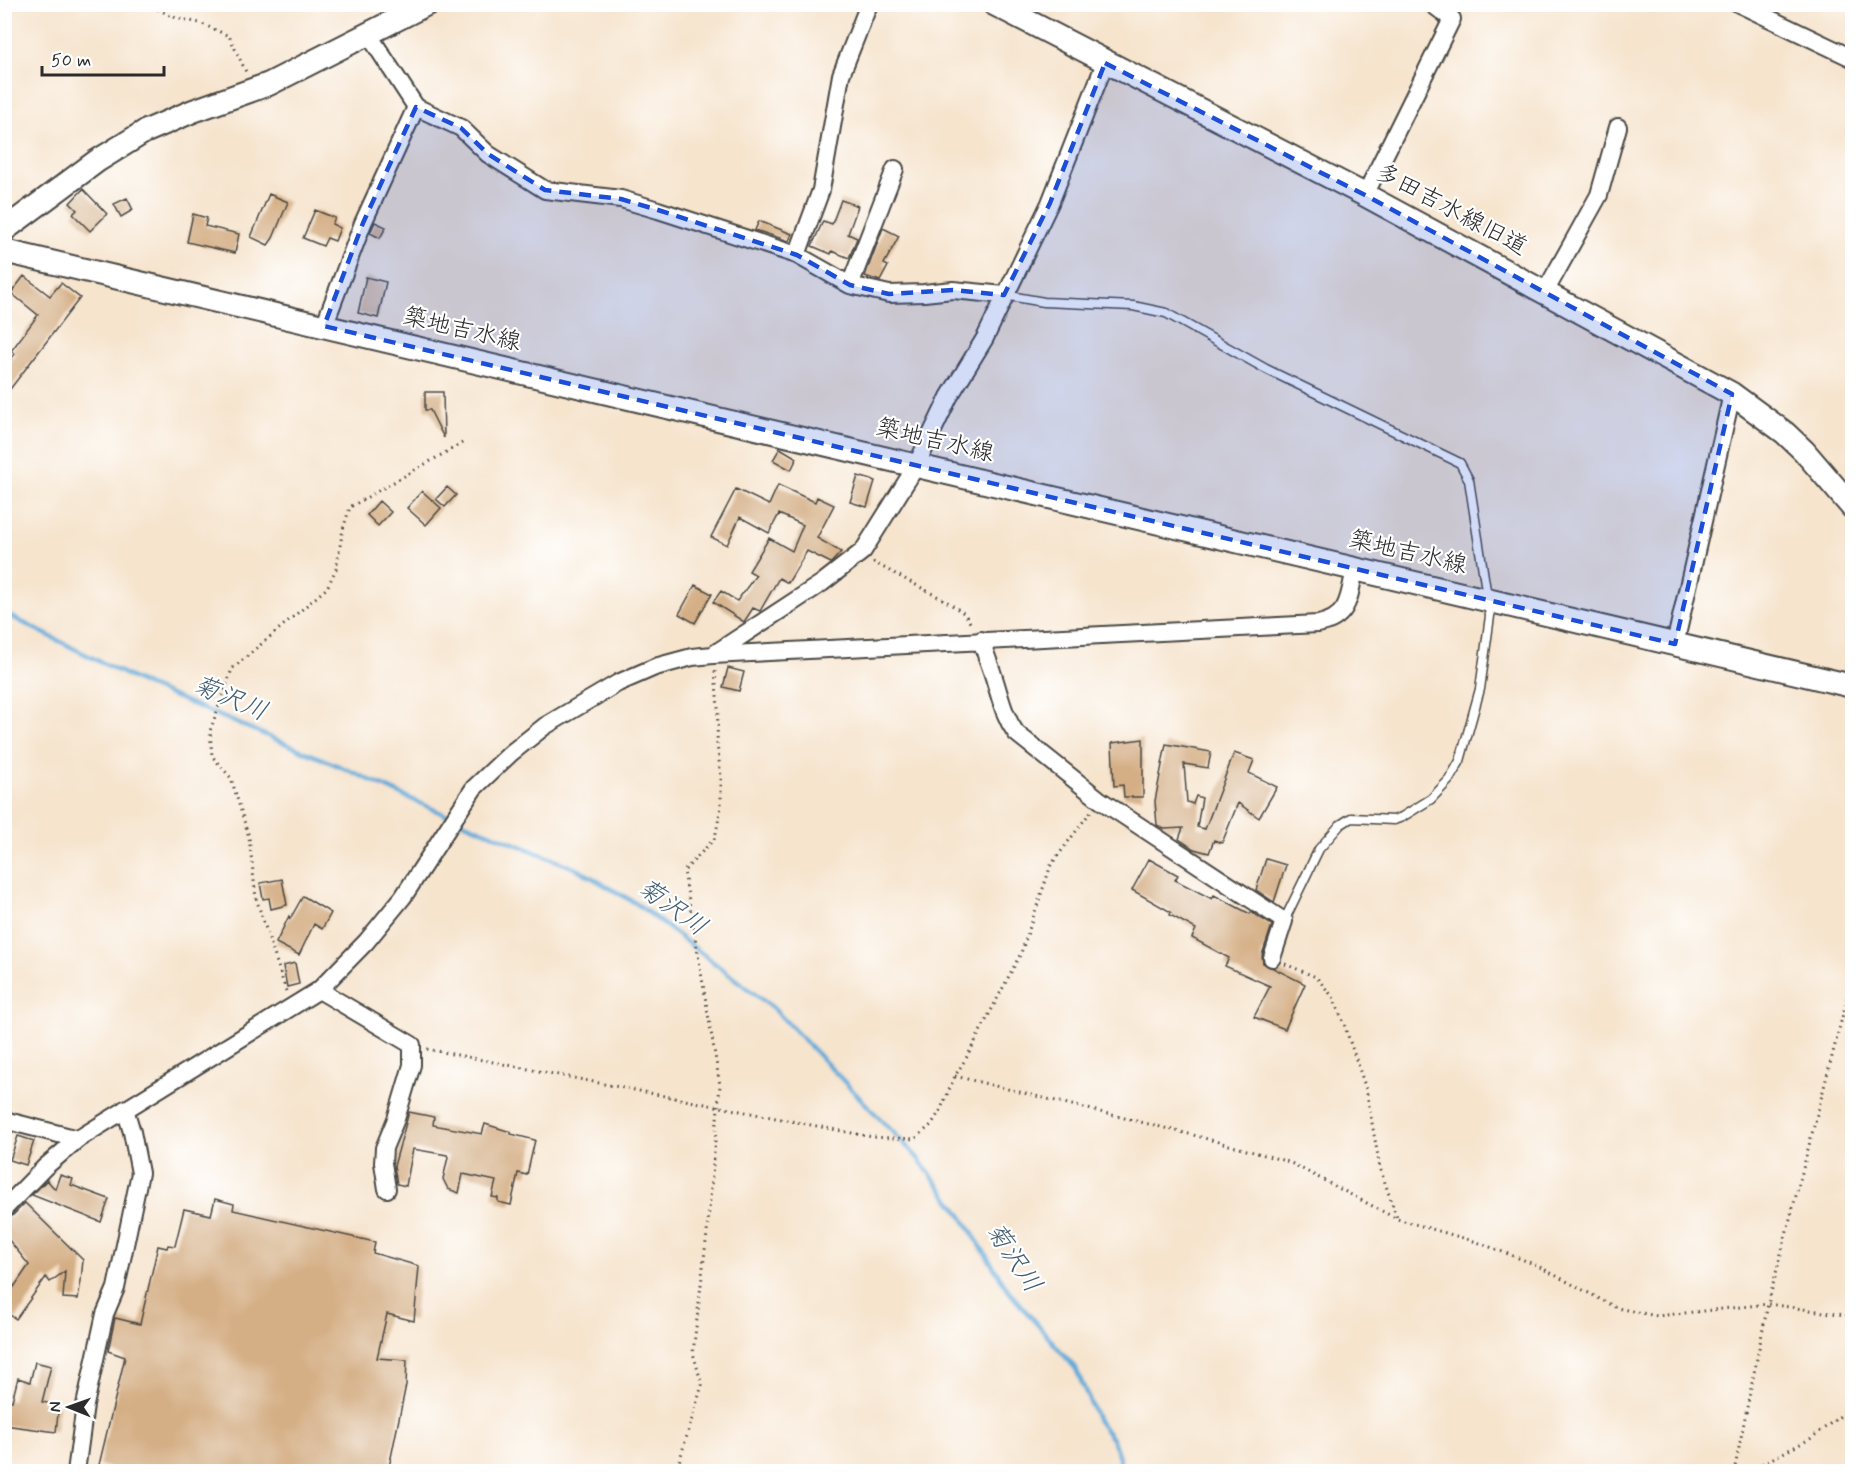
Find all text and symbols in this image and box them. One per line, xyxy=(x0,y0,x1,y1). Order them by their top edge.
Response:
scale bar xyxy=(42,39,164,77)
text: 50 m xyxy=(51,49,91,73)
street label: 多田吉水線旧道 xyxy=(1370,157,1532,263)
street label: 築地吉水線 xyxy=(400,301,524,359)
street label: 築地吉水線 xyxy=(873,412,997,470)
street label: 築地吉水線 xyxy=(1346,524,1470,582)
water label: 菊沢川 xyxy=(187,668,273,730)
water label: 菊沢川 xyxy=(630,871,714,945)
water label: 菊沢川 xyxy=(977,1216,1049,1300)
north arrow xyxy=(39,1377,99,1437)
text: N xyxy=(45,1401,66,1412)

